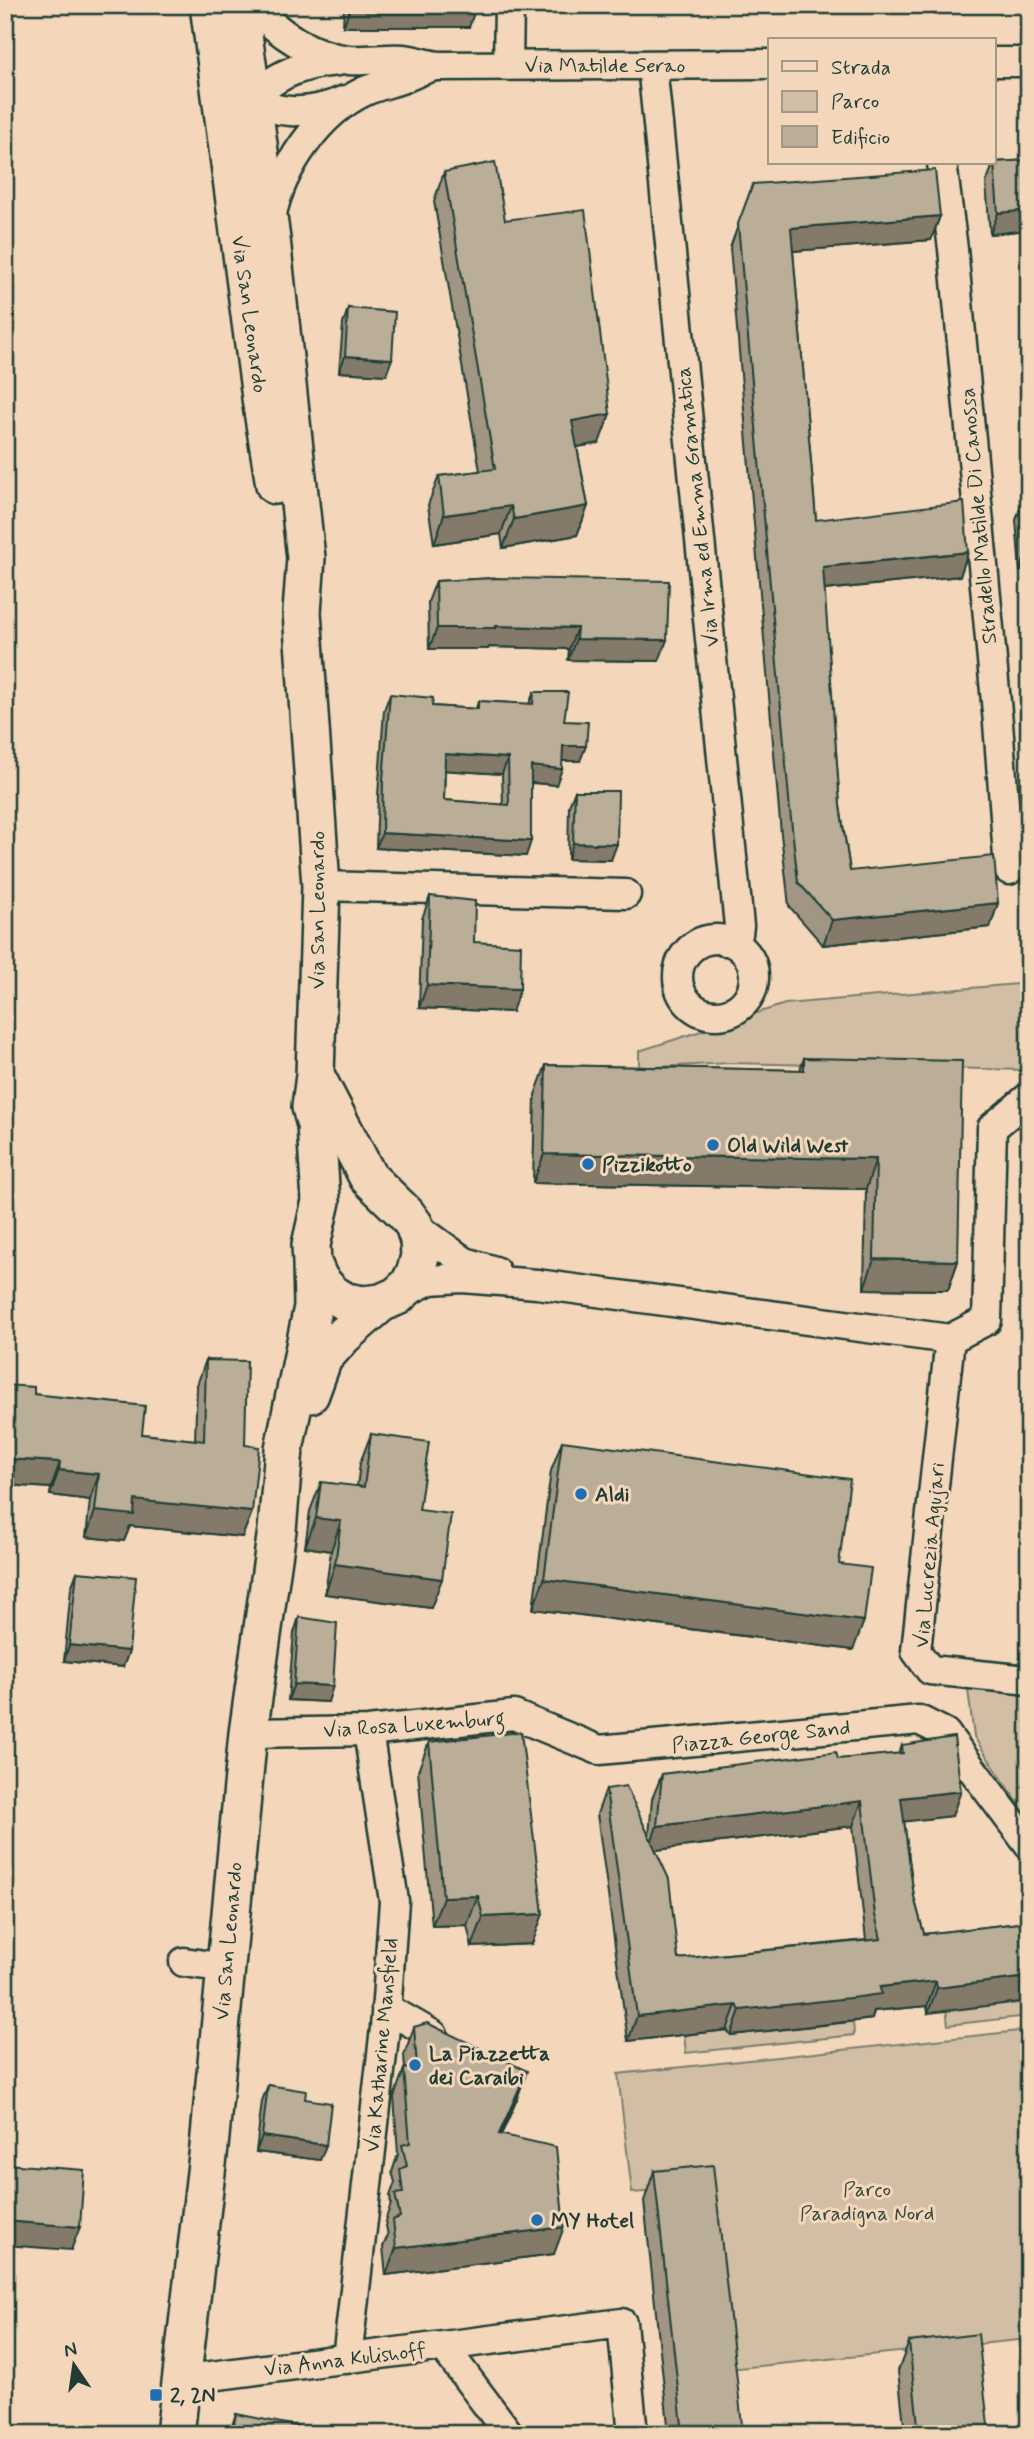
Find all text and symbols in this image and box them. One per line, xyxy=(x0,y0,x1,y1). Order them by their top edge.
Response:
legend xyxy=(768,38,996,164)
street label: Via Matilde Serao xyxy=(525,52,685,80)
text: Strada xyxy=(831,54,891,82)
text: Parco xyxy=(831,88,879,116)
text: Edificio xyxy=(831,124,890,152)
street label: Via San Leonardo xyxy=(224,234,274,395)
street label: Via Irma ed Emma Gramatica xyxy=(669,366,727,648)
street label: Stradello Matilde Di Canossa xyxy=(954,387,1004,645)
street label: Via San Leonardo xyxy=(304,831,332,989)
place label: Old Wild West xyxy=(727,1132,849,1160)
marker: Old Wild West xyxy=(705,1137,721,1153)
place label: Pizzikotto xyxy=(602,1151,692,1179)
marker: Pizzikotto xyxy=(580,1156,596,1172)
street label: Via Lucrezia Agujari xyxy=(908,1461,952,1649)
place label: Aldi xyxy=(595,1481,629,1509)
marker: Aldi xyxy=(573,1486,589,1502)
street label: Via Rosa Luxemburg xyxy=(322,1705,506,1747)
street label: Piazza George Sand xyxy=(670,1714,852,1761)
street label: Via San Leonardo xyxy=(208,1861,250,2021)
street label: Via Katharine Mansfield xyxy=(359,1937,405,2154)
place label: La Piazzetta dei Caraibi xyxy=(429,2040,550,2092)
marker: La Piazzetta dei Caraibi xyxy=(407,2057,423,2073)
park label: Parco Paradigna Nord xyxy=(800,2176,934,2228)
place label: MY Hotel xyxy=(551,2207,634,2235)
marker: MY Hotel xyxy=(529,2212,545,2228)
north arrow xyxy=(38,2330,108,2400)
text: N xyxy=(62,2336,79,2364)
street label: Via Anna Kulishoff xyxy=(262,2336,428,2384)
place label: 2, 2N xyxy=(170,2382,216,2410)
marker: 2, 2N xyxy=(148,2387,164,2403)

